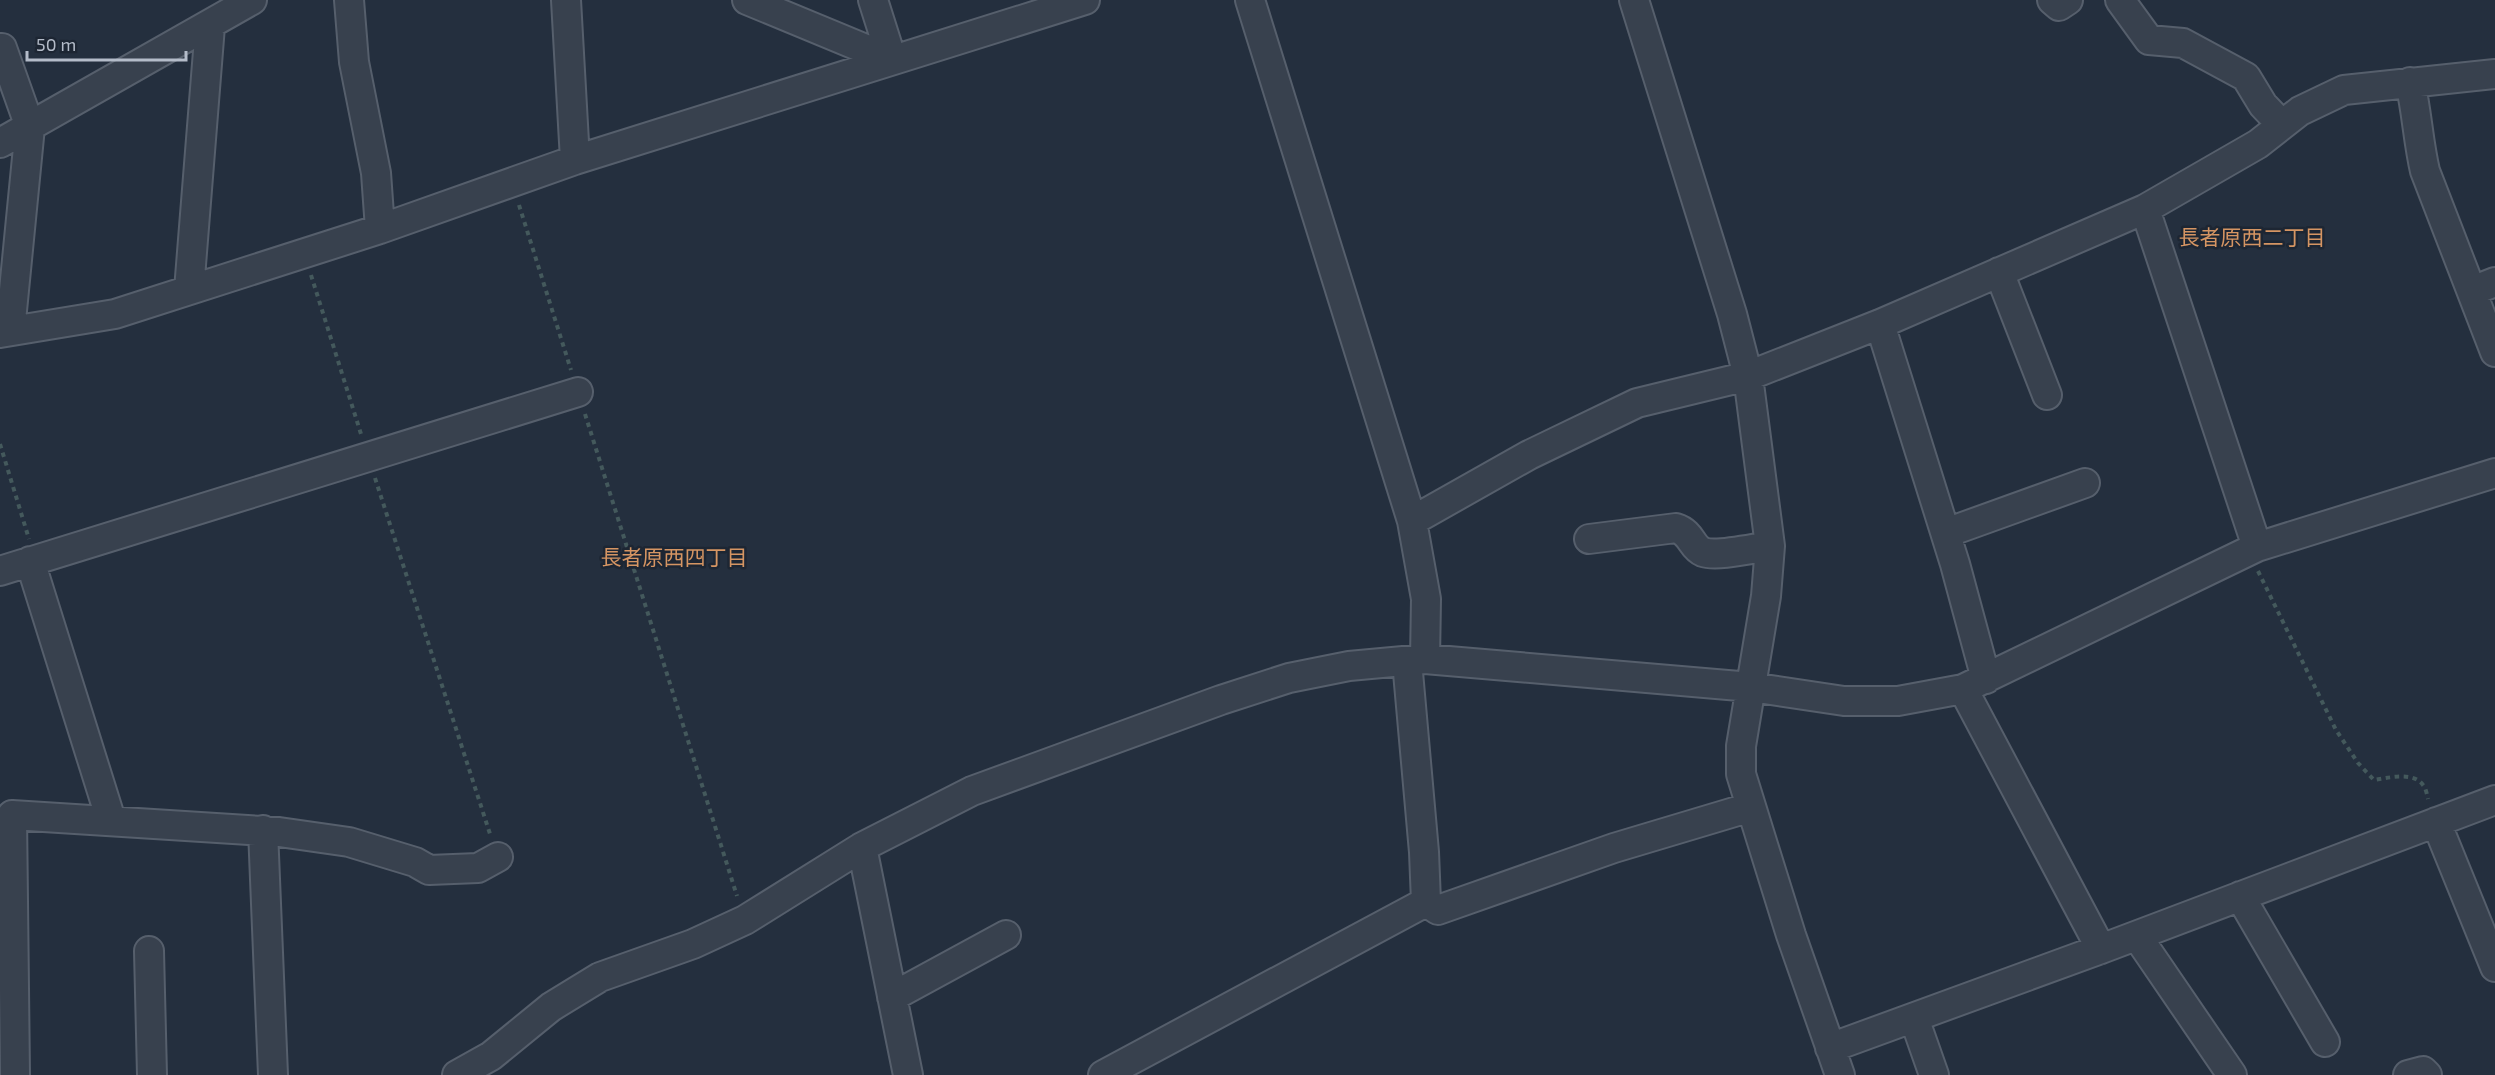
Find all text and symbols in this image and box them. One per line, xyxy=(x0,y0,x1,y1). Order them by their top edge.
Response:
scale bar xyxy=(27,24,186,62)
text: 50 m xyxy=(36,33,76,55)
district label: 長者原西二丁目 xyxy=(2179,224,2326,249)
district label: 長者原西四丁目 xyxy=(601,544,748,569)

